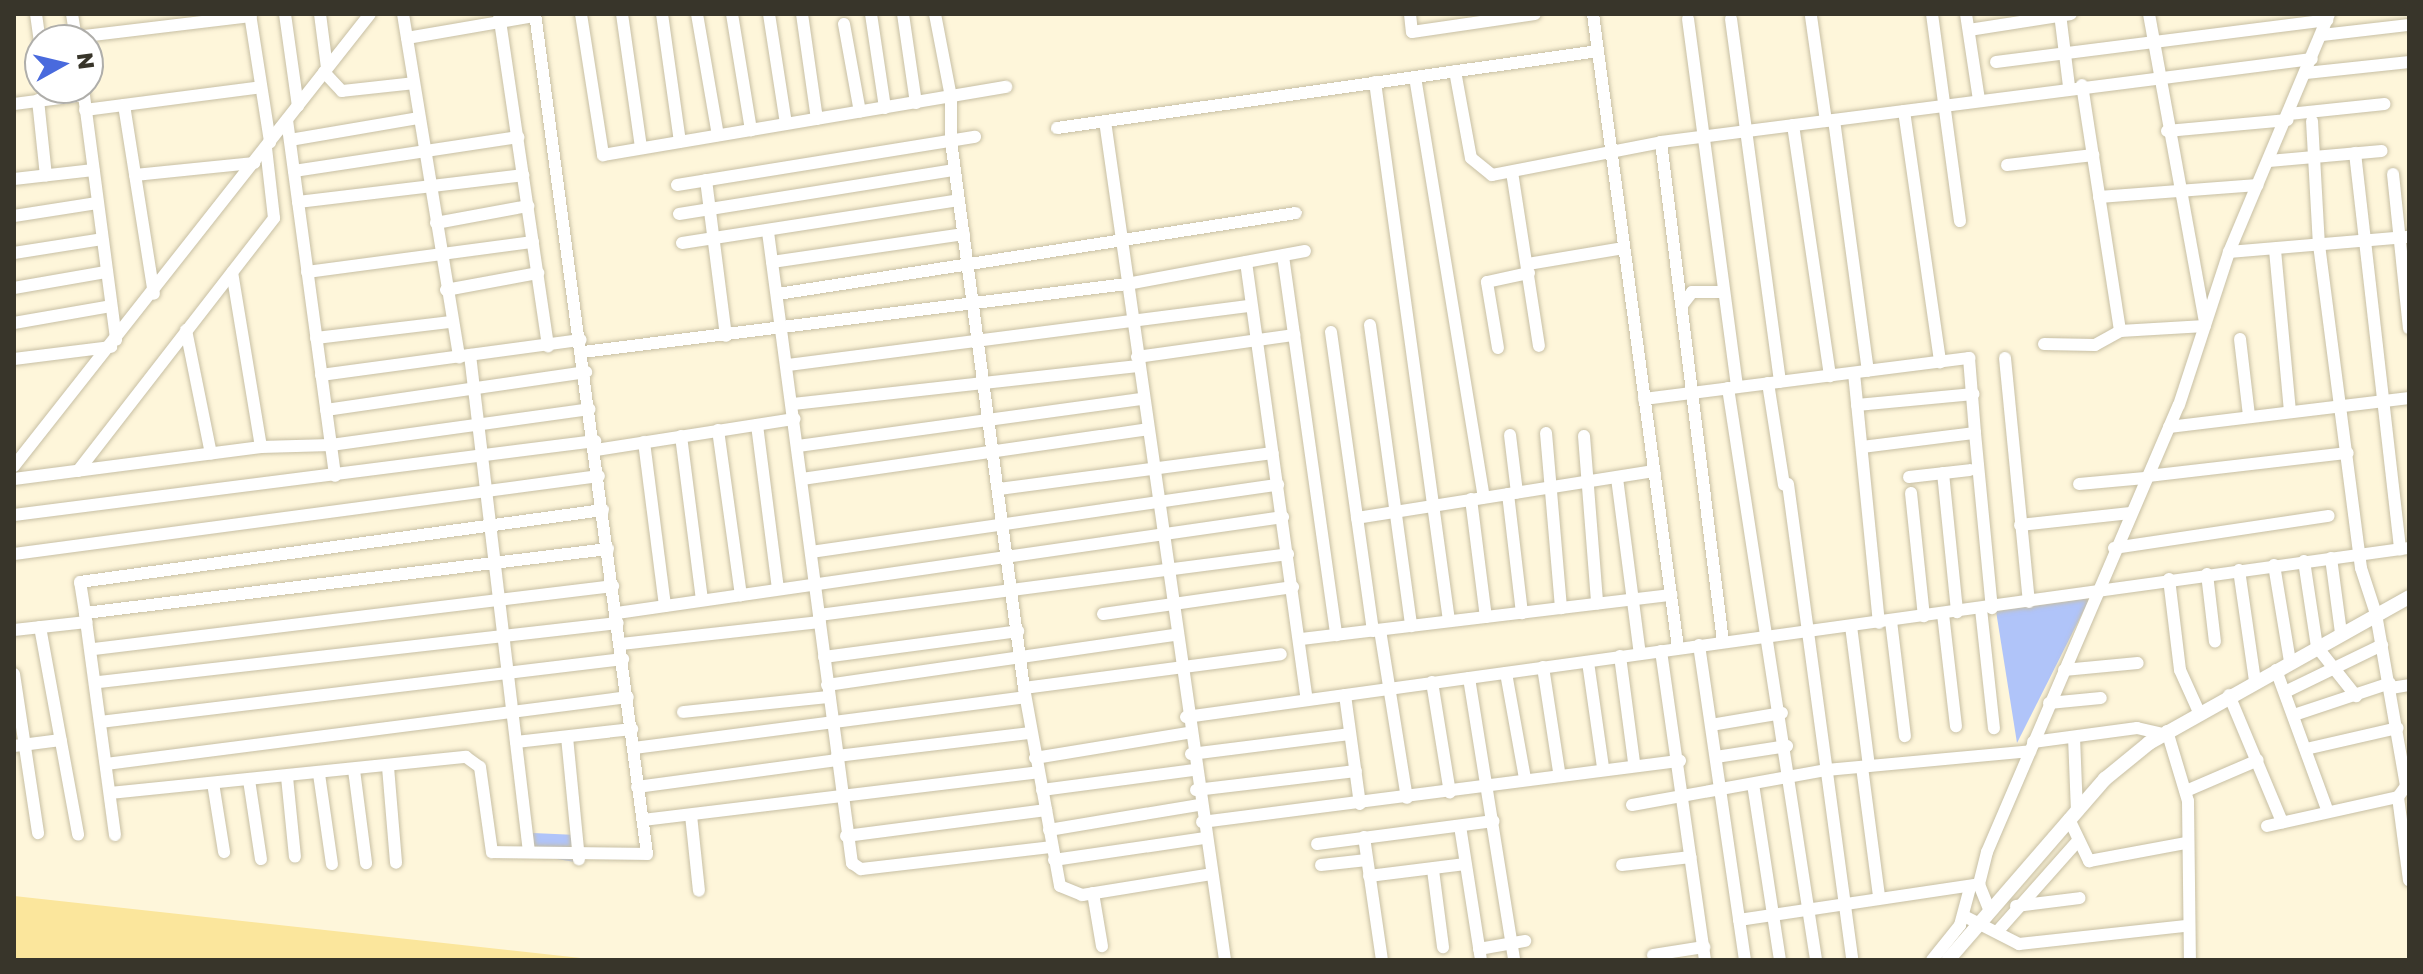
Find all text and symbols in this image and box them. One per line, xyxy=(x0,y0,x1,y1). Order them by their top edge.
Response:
north arrow xyxy=(24,24,104,104)
text: N xyxy=(72,51,101,71)

